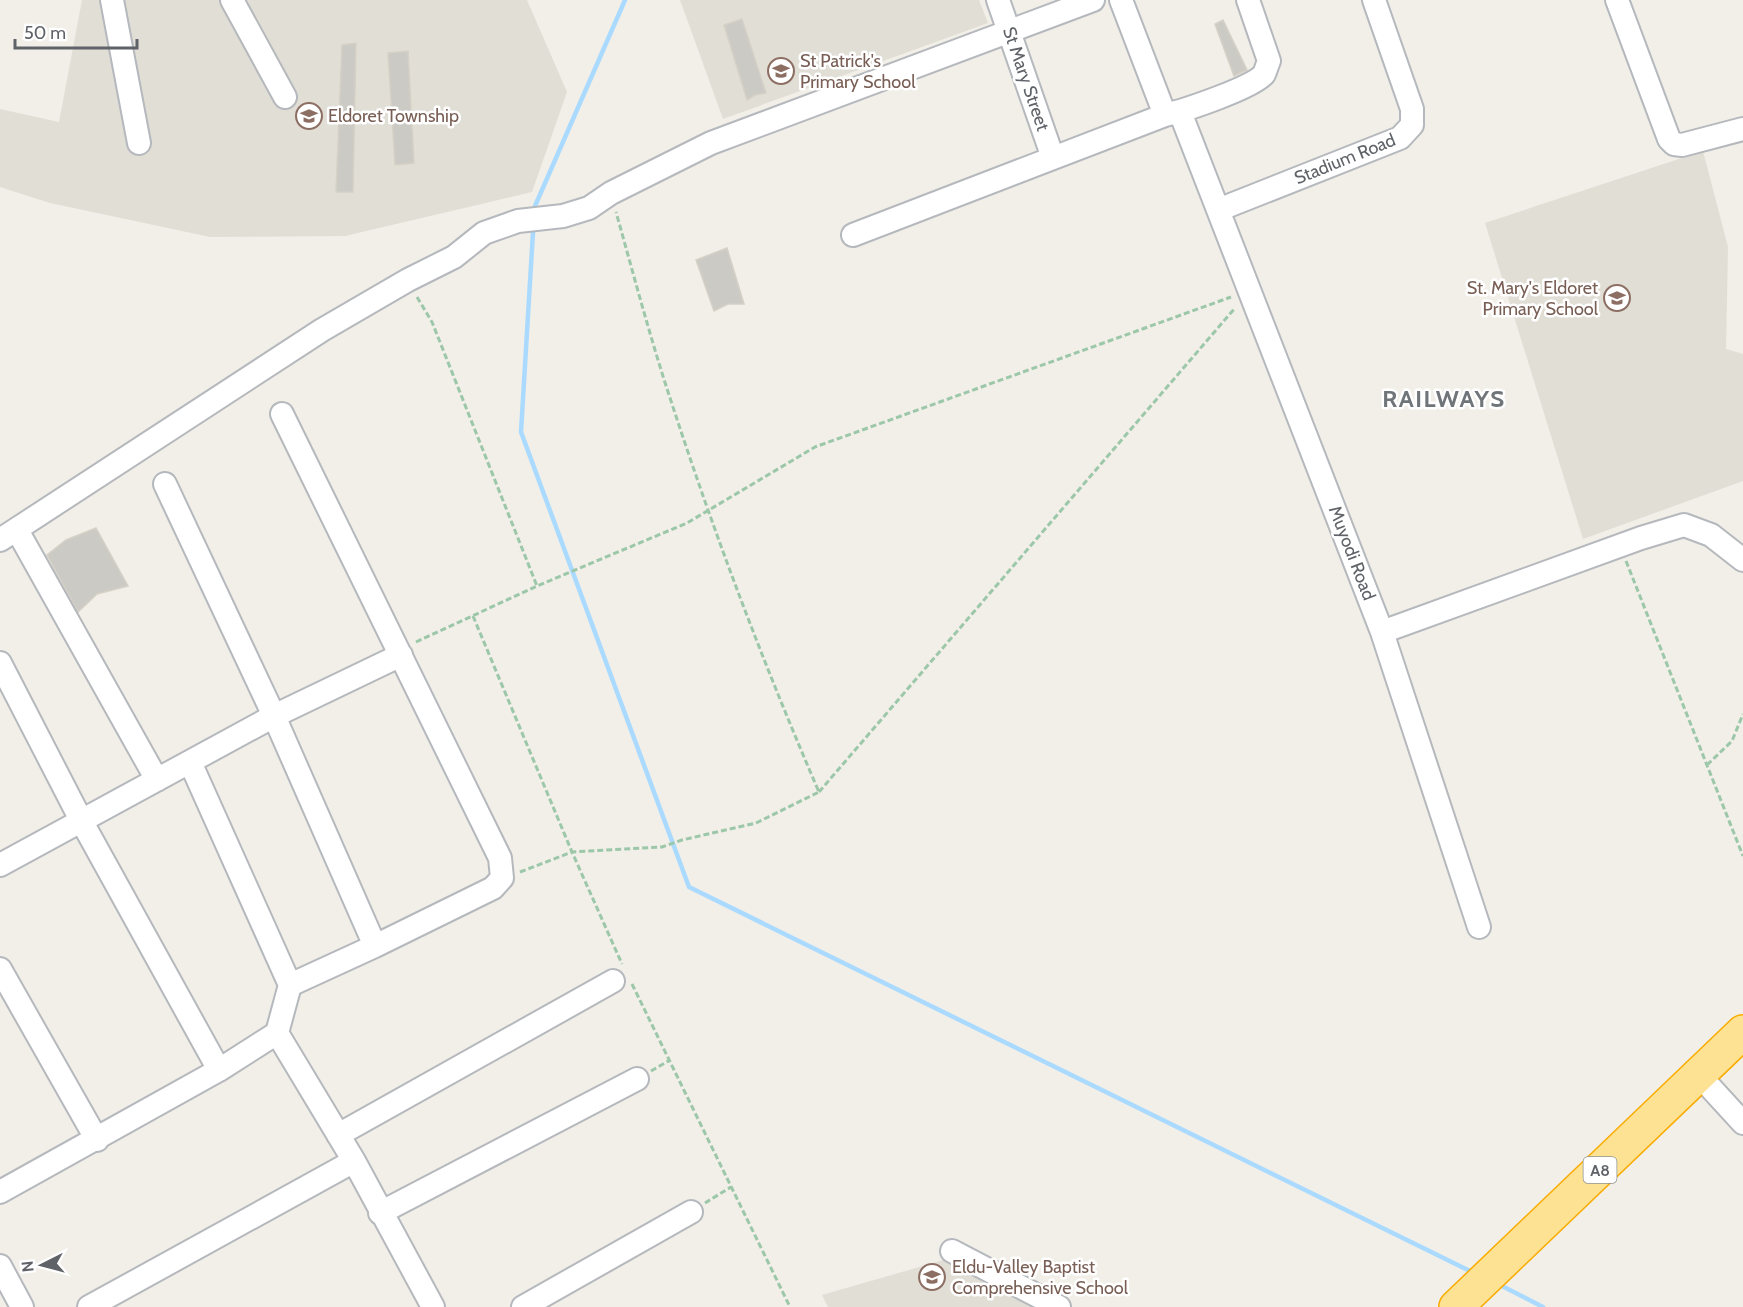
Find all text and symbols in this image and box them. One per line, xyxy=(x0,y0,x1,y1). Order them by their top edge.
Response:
scale bar xyxy=(15,12,136,50)
text: 50 m xyxy=(24,22,66,44)
street label: St Mary Street xyxy=(998,24,1054,134)
place label: St Patrick's Primary School xyxy=(800,50,916,93)
school or university icon: St Patrick's Primary School xyxy=(766,56,796,86)
school or university icon: Eldoret Township xyxy=(294,101,324,131)
place label: Eldoret Township xyxy=(328,105,459,127)
street label: Stadium Road xyxy=(1291,129,1399,189)
place label: St. Mary's Eldoret Primary School xyxy=(1467,277,1599,320)
school or university icon: St. Mary's Eldoret Primary School xyxy=(1602,283,1632,313)
district label: RAILWAYS xyxy=(1382,384,1506,413)
street label: Muyodi Road xyxy=(1324,503,1380,603)
road number: A8 xyxy=(1584,1157,1616,1183)
north arrow xyxy=(12,1235,72,1295)
place label: Eldu-Valley Baptist Comprehensive School xyxy=(952,1256,1129,1299)
text: N xyxy=(18,1260,38,1273)
school or university icon: Eldu-Valley Baptist Comprehensive School xyxy=(917,1262,947,1292)

